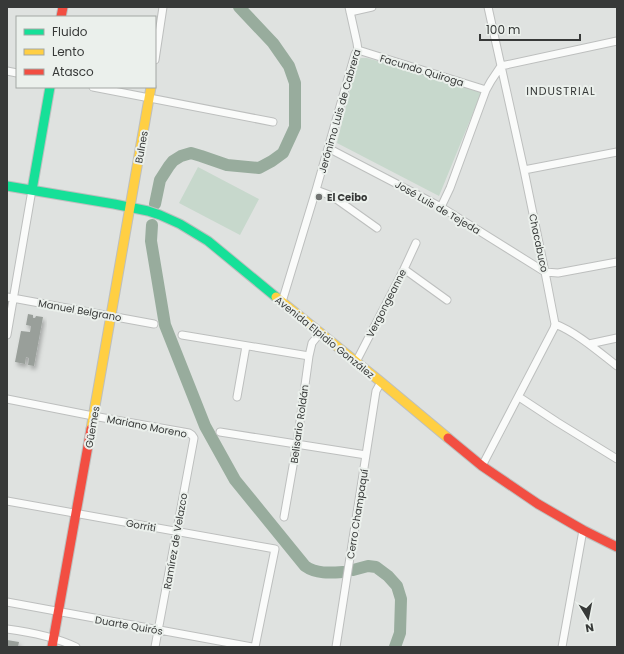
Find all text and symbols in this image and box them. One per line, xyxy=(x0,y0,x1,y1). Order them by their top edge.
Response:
legend xyxy=(16,16,156,88)
scale bar xyxy=(480,16,580,42)
text: 100 m xyxy=(486,21,520,38)
text: Fluido xyxy=(52,23,88,40)
text: Lento xyxy=(52,43,85,60)
street label: Jerónimo Luis de Cabrera xyxy=(315,47,364,175)
street label: Facundo Quiroga xyxy=(378,51,466,90)
text: Atasco xyxy=(52,63,94,80)
district label: INDUSTRIAL xyxy=(526,83,596,99)
street label: Bulnes xyxy=(131,130,152,165)
street label: José Luis de Tejeda xyxy=(392,177,483,238)
place label: El Ceibo xyxy=(327,190,368,205)
marker: El Ceibo xyxy=(314,192,324,202)
street label: Chacabuco xyxy=(525,213,552,274)
street label: Vergongeanne xyxy=(363,266,410,340)
street label: Avenida Elpidio González xyxy=(272,293,378,382)
street label: Manuel Belgrano xyxy=(37,296,123,325)
street label: Belisario Roldán xyxy=(287,384,312,464)
street label: Güemes xyxy=(81,405,104,449)
street label: Mariano Moreno xyxy=(105,411,188,442)
street label: Cerro Champaquí xyxy=(343,468,372,560)
street label: Ramírez de Velazco xyxy=(160,492,191,590)
street label: Gorriti xyxy=(125,515,157,536)
north arrow xyxy=(568,598,608,638)
street label: Duarte Quirós xyxy=(94,612,164,639)
text: N xyxy=(584,619,595,636)

